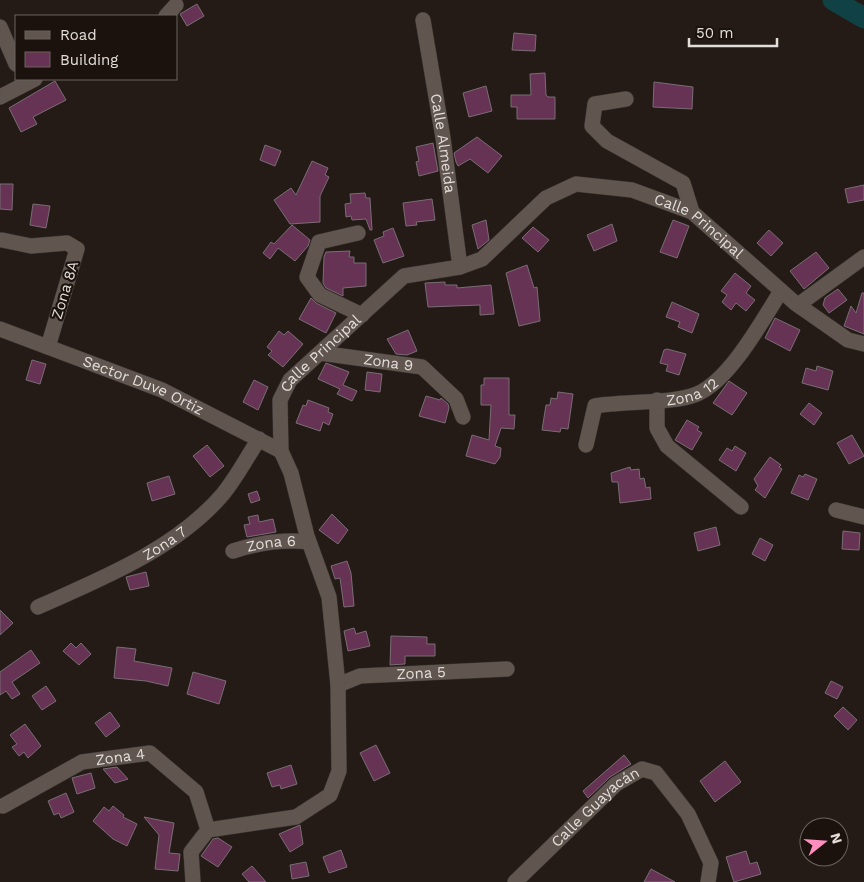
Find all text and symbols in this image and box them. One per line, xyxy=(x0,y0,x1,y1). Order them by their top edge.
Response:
legend xyxy=(15,15,178,80)
scale bar xyxy=(689,15,776,47)
text: 50 m xyxy=(696,24,733,42)
text: Road xyxy=(60,26,97,44)
text: Building xyxy=(60,51,118,69)
street label: Calle Almeida xyxy=(427,92,459,195)
street label: Calle Principal xyxy=(652,190,747,262)
street label: Zona 8A xyxy=(48,259,82,321)
street label: Calle Principal xyxy=(276,311,365,395)
street label: Zona 9 xyxy=(362,350,414,375)
street label: Sector Duve Ortiz xyxy=(80,352,207,419)
street label: Zona 12 xyxy=(665,374,722,409)
street label: Zona 7 xyxy=(140,523,190,564)
street label: Zona 6 xyxy=(244,532,296,556)
street label: Zona 5 xyxy=(396,663,446,683)
street label: Zona 4 xyxy=(94,745,146,769)
street label: Calle Guayacán xyxy=(547,764,642,851)
north arrow xyxy=(799,817,849,867)
text: N xyxy=(827,831,846,845)

